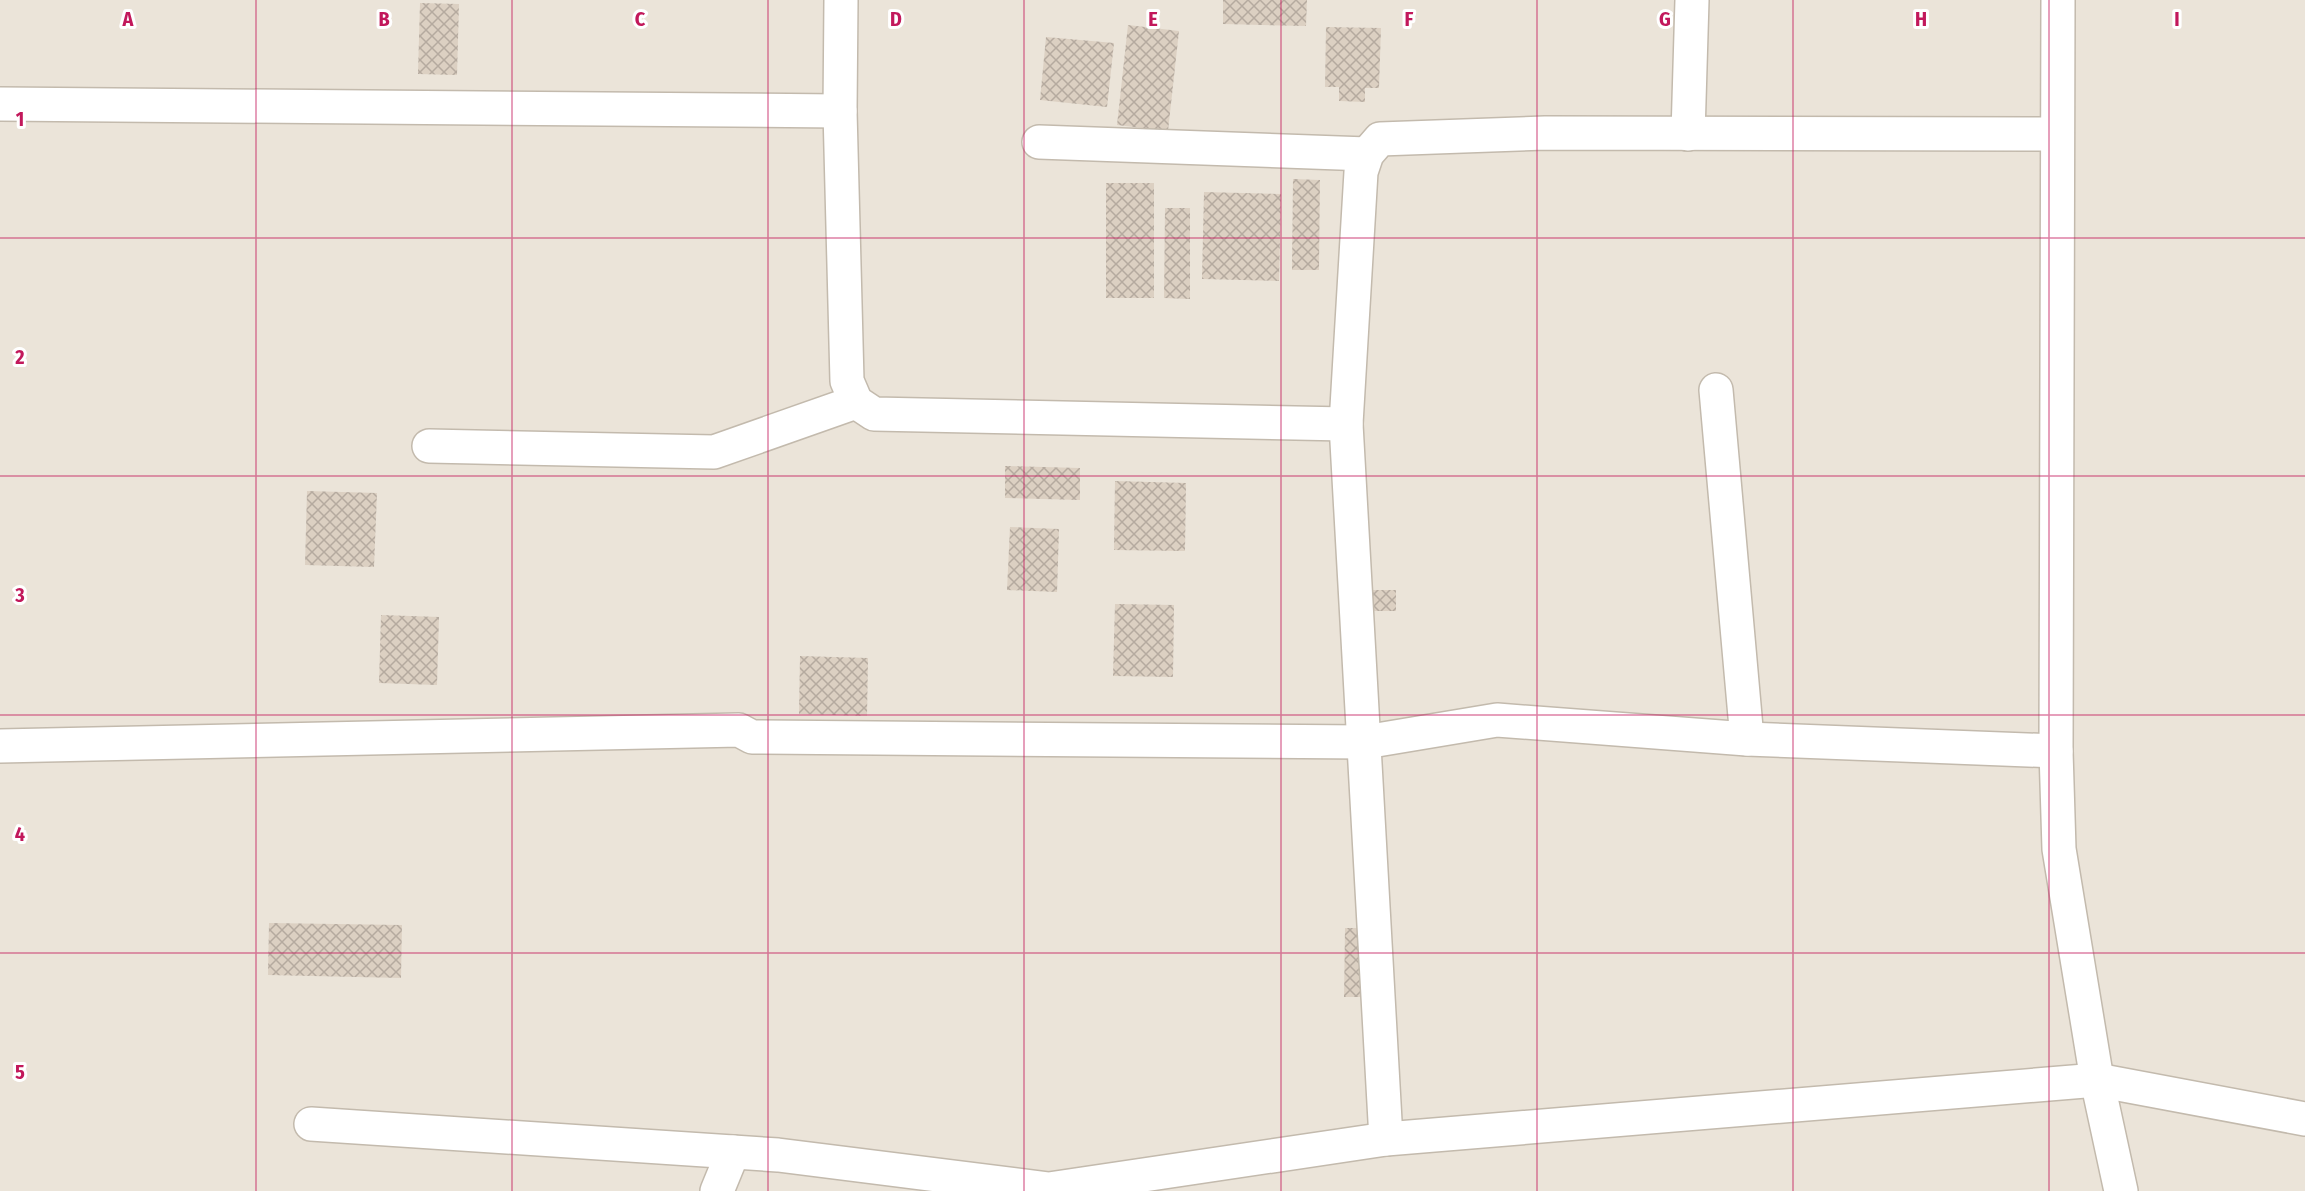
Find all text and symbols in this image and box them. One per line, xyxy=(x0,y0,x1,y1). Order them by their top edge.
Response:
text: A xyxy=(122,7,135,31)
text: B xyxy=(378,7,390,31)
text: C xyxy=(635,7,646,31)
text: D xyxy=(890,7,902,31)
text: E xyxy=(1148,7,1158,31)
text: F xyxy=(1405,7,1414,31)
text: G xyxy=(1659,7,1671,31)
text: H xyxy=(1915,7,1927,31)
text: I xyxy=(2174,7,2180,31)
text: 1 xyxy=(16,107,24,131)
text: 2 xyxy=(14,345,25,369)
text: 3 xyxy=(14,583,25,607)
text: 4 xyxy=(15,822,25,846)
text: 5 xyxy=(15,1060,25,1084)

